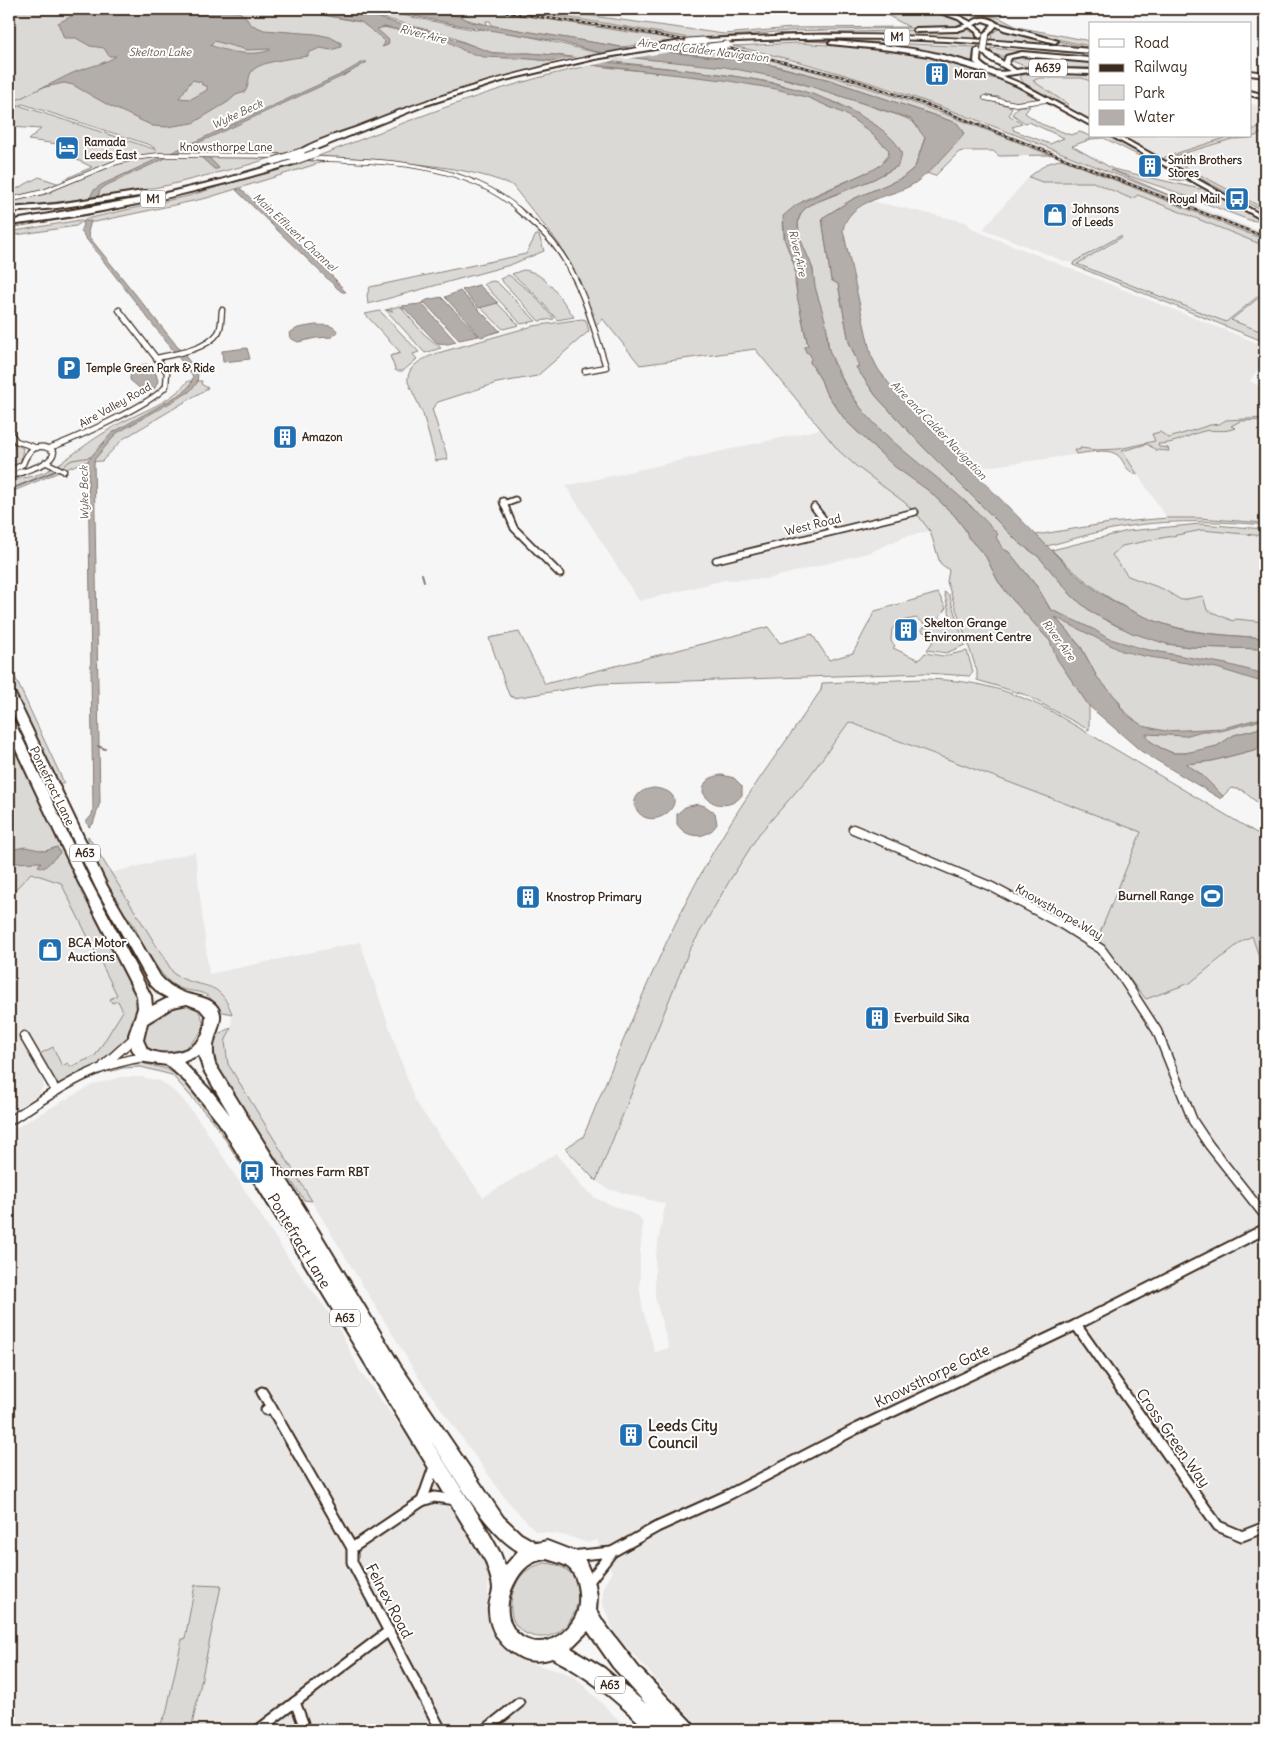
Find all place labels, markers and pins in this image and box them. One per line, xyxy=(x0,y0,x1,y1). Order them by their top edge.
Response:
building icon: Moran xyxy=(924,61,950,87)
place label: Moran xyxy=(954,67,987,81)
hotel icon: Ramada Leeds East xyxy=(54,135,80,161)
place label: Ramada Leeds East xyxy=(84,135,137,162)
building icon: Smith Brothers Stores xyxy=(1137,153,1163,179)
place label: Smith Brothers Stores xyxy=(1168,153,1242,180)
bus stop icon: Royal Mail xyxy=(1224,186,1250,212)
place label: Royal Mail xyxy=(1169,192,1220,207)
shop icon: Johnsons of Leeds xyxy=(1042,202,1068,228)
place label: Johnsons of Leeds xyxy=(1072,202,1119,229)
parking icon: Temple Green Park & Ride xyxy=(56,355,82,381)
place label: Temple Green Park & Ride xyxy=(86,361,215,376)
building icon: Amazon xyxy=(272,424,298,450)
place label: Amazon xyxy=(302,430,343,444)
place label: Skelton Grange Environment Centre xyxy=(924,615,1032,644)
building icon: Skelton Grange Environment Centre xyxy=(893,617,919,643)
sports icon: Burnell Range xyxy=(1199,883,1225,909)
building icon: Knostrop Primary xyxy=(515,884,541,910)
place label: Burnell Range xyxy=(1118,888,1195,904)
place label: Knostrop Primary xyxy=(546,889,642,905)
place label: BCA Motor Auctions xyxy=(68,935,126,964)
shop icon: BCA Motor Auctions xyxy=(37,937,63,963)
building icon: Everbuild Sika xyxy=(864,1005,890,1031)
place label: Everbuild Sika xyxy=(894,1010,969,1025)
bus stop icon: Thornes Farm RBT xyxy=(239,1159,265,1185)
place label: Thornes Farm RBT xyxy=(270,1164,370,1179)
place label: Leeds City Council xyxy=(648,1416,718,1452)
building icon: Leeds City Council xyxy=(618,1422,644,1448)

